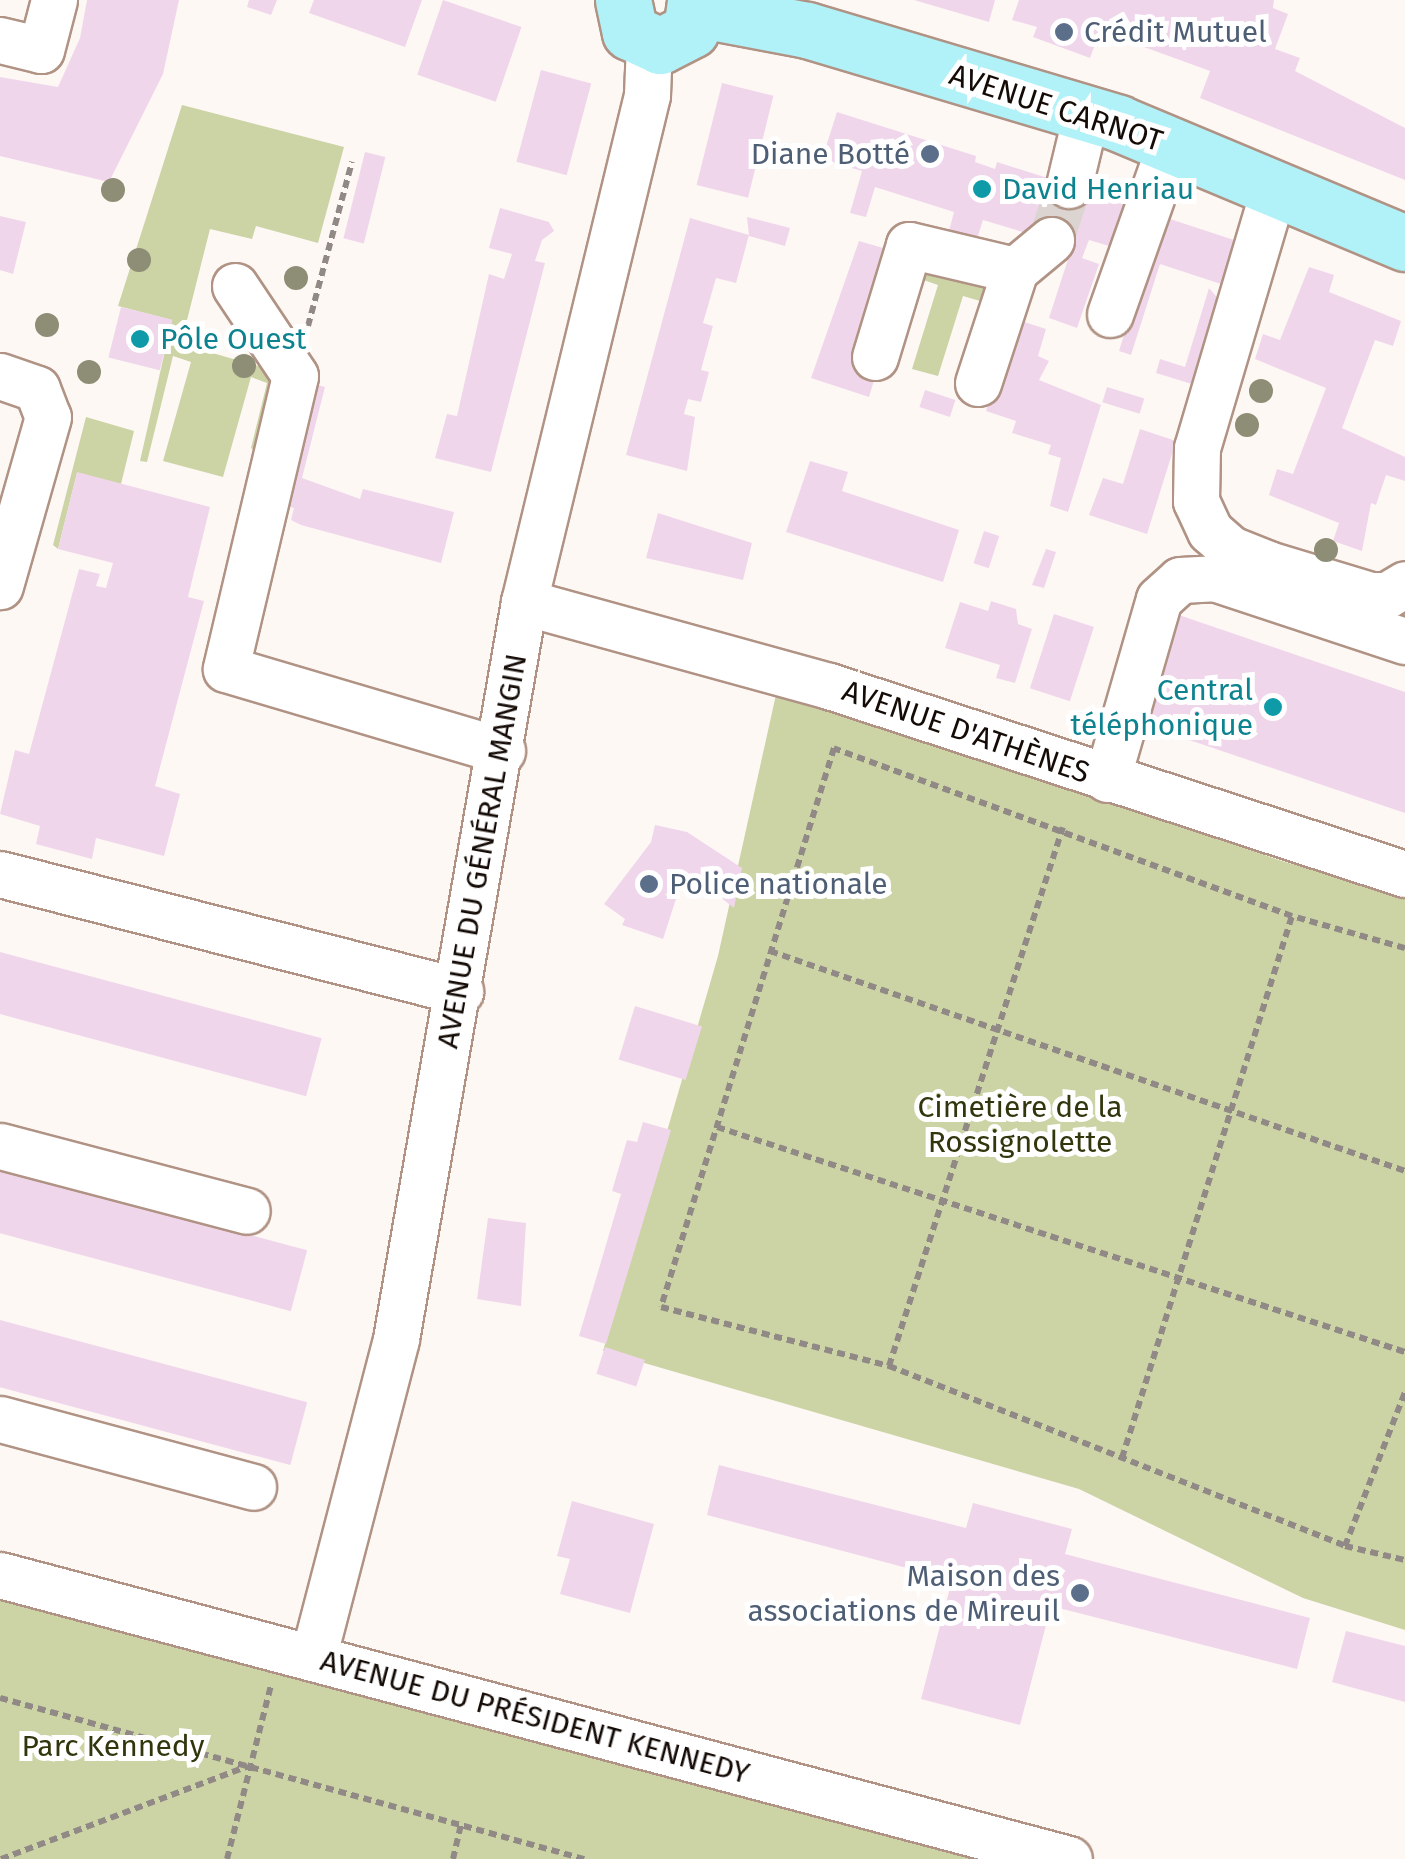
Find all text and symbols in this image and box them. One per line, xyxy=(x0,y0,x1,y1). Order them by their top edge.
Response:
place label: Crédit Mutuel xyxy=(1084,14,1267,50)
marker: Crédit Mutuel xyxy=(1053,21,1075,43)
street label: AVENUE CARNOT xyxy=(945,57,1167,159)
place label: Diane Botté xyxy=(751,136,910,172)
marker: Diane Botté xyxy=(919,143,941,165)
place label: David Henriau xyxy=(1002,171,1194,207)
marker: David Henriau xyxy=(971,178,993,200)
place label: Pôle Ouest xyxy=(160,321,306,357)
marker: Pôle Ouest xyxy=(129,328,151,350)
street label: AVENUE DU GÉNÉRAL MANGIN xyxy=(430,651,534,1051)
place label: Central téléphonique xyxy=(1071,672,1253,742)
street label: AVENUE D'ATHÈNES xyxy=(838,673,1094,791)
marker: Central téléphonique xyxy=(1262,696,1284,718)
place label: Police nationale xyxy=(669,866,888,902)
marker: Police nationale xyxy=(638,873,660,895)
park label: Cimetière de la Rossignolette xyxy=(917,1089,1123,1160)
place label: Maison des associations de Mireuil xyxy=(747,1558,1060,1628)
marker: Maison des associations de Mireuil xyxy=(1069,1582,1091,1604)
street label: AVENUE DU PRÉSIDENT KENNEDY xyxy=(317,1642,753,1792)
park label: Parc Kennedy xyxy=(22,1728,204,1764)

